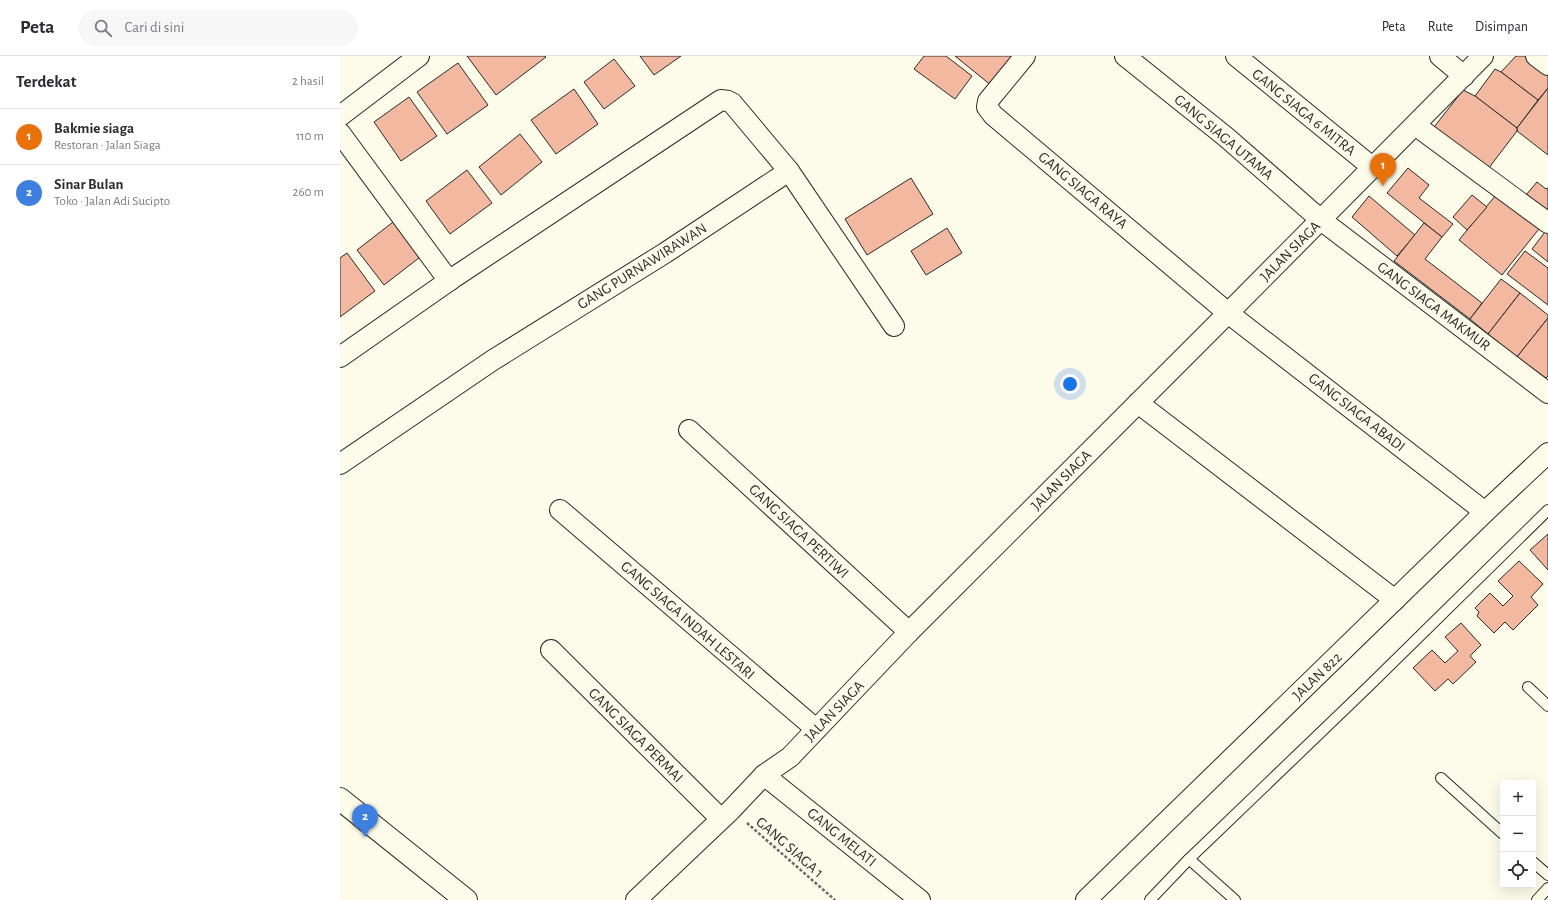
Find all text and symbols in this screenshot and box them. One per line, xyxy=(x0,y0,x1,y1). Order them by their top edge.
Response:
search box xyxy=(78,10,358,46)
icon: search xyxy=(92,17,114,39)
text: Peta xyxy=(20,18,54,37)
text: Cari di sini xyxy=(124,20,184,35)
text: Peta xyxy=(1382,20,1406,34)
text: Rute xyxy=(1428,20,1453,34)
text: Disimpan xyxy=(1475,20,1528,34)
street label: GANG SIAGA 6 MITRA xyxy=(1249,66,1359,159)
text: Terdekat xyxy=(16,73,76,90)
text: 2 hasil xyxy=(292,75,324,88)
street label: GANG SIAGA UTAMA xyxy=(1171,92,1276,183)
text: Bakmie siaga xyxy=(54,121,134,136)
text: 1 xyxy=(27,130,31,143)
text: 110 m xyxy=(296,130,324,143)
text: Restoran · Jalan Siaga xyxy=(54,139,161,152)
street label: GANG SIAGA RAYA xyxy=(1035,149,1130,232)
pin: 1 xyxy=(1370,153,1396,186)
text: Sinar Bulan xyxy=(54,177,123,192)
text: 2 xyxy=(26,186,32,199)
text: 260 m xyxy=(293,186,324,199)
text: Toko · Jalan Adi Sucipto xyxy=(54,195,170,208)
street label: JALAN SIAGA xyxy=(1257,218,1324,284)
street label: GANG PURNAWIRAWAN xyxy=(575,221,710,312)
street label: GANG SIAGA MAKMUR xyxy=(1374,259,1493,354)
street label: GANG SIAGA ABADI xyxy=(1306,370,1408,455)
your location xyxy=(1060,374,1080,394)
street label: JALAN SIAGA xyxy=(1028,447,1095,513)
street label: GANG SIAGA PERTIWI xyxy=(746,481,851,581)
street label: GANG SIAGA INDAH LESTARI xyxy=(618,558,757,682)
street label: JALAN 822 xyxy=(1290,649,1345,703)
street label: JALAN SIAGA xyxy=(802,678,867,745)
street label: GANG SIAGA PERMAI xyxy=(586,685,686,785)
map controls xyxy=(1500,780,1536,888)
button: + xyxy=(1500,780,1536,816)
pin: 2 xyxy=(352,804,378,837)
street label: GANG MELATI xyxy=(804,805,879,870)
street label: GANG SIAGA 1 xyxy=(753,814,826,881)
button: − xyxy=(1500,816,1536,852)
button: locate xyxy=(1500,852,1536,888)

